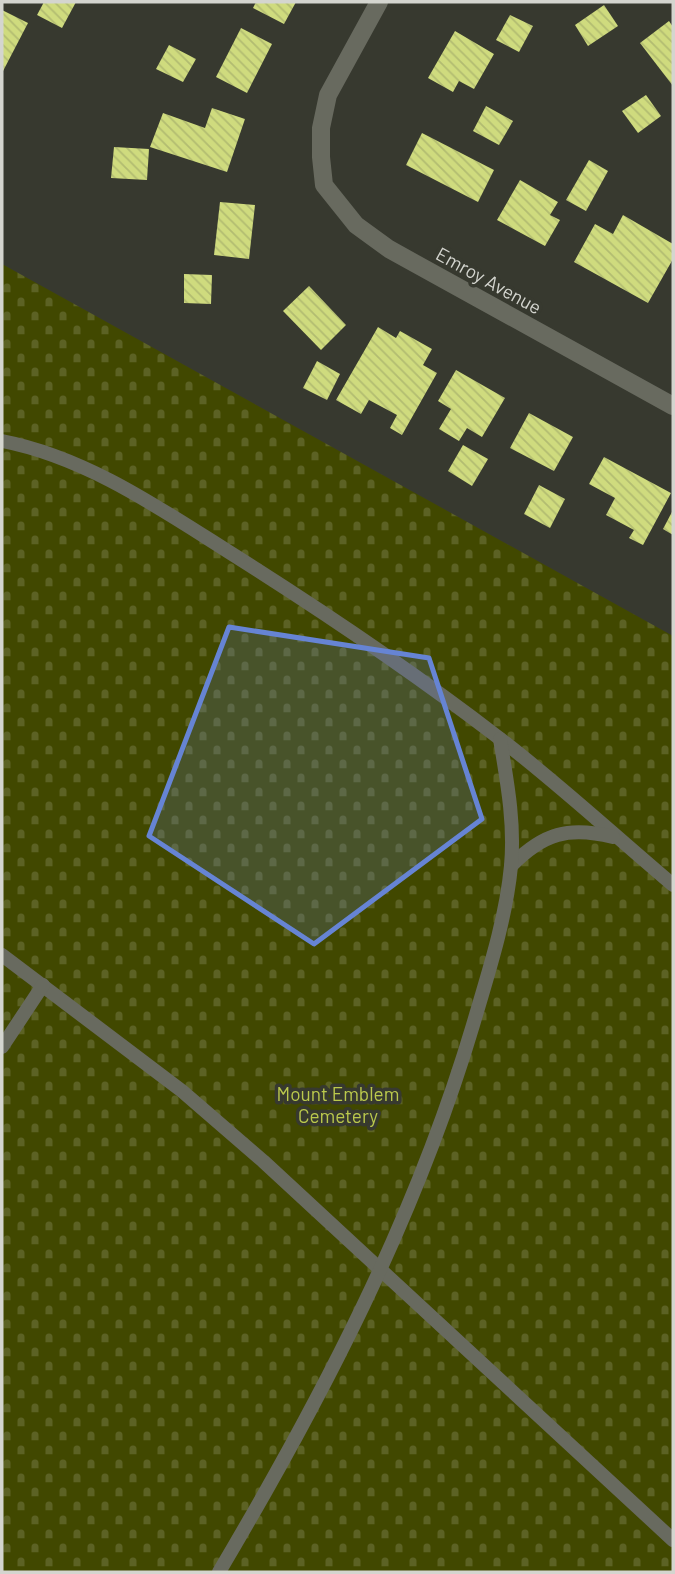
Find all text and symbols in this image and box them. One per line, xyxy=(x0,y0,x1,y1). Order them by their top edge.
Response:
street label: Emroy Avenue xyxy=(432,242,546,318)
park label: Mount Emblem Cemetery xyxy=(277,1082,399,1127)

